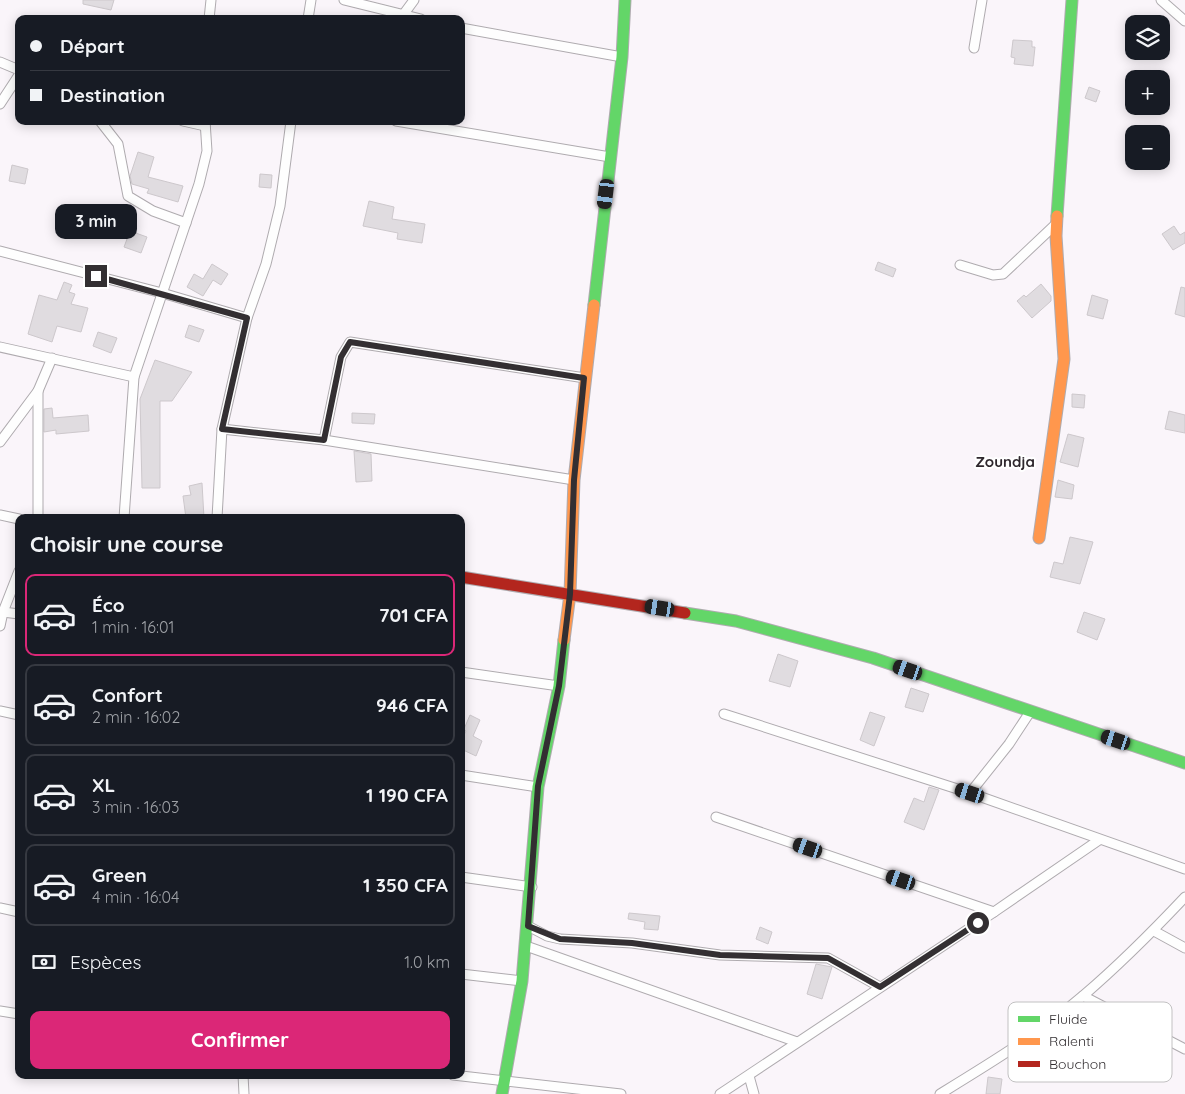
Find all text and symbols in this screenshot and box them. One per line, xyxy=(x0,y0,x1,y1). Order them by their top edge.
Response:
map controls xyxy=(1125,15,1170,170)
button: layers xyxy=(1125,15,1170,60)
text: Départ xyxy=(60,34,125,58)
button: + xyxy=(1125,70,1170,115)
text: Destination xyxy=(60,83,165,107)
button: − xyxy=(1125,125,1170,170)
car xyxy=(596,178,615,210)
callout: 3 min xyxy=(55,204,137,238)
text: 3 min xyxy=(75,211,117,231)
route end xyxy=(85,265,107,287)
district label: Zoundja xyxy=(975,452,1035,471)
text: Choisir une course xyxy=(30,530,224,558)
icon: car xyxy=(32,593,77,638)
text: Éco xyxy=(92,593,125,617)
car xyxy=(644,598,675,618)
text: 701 CFA xyxy=(379,603,448,627)
text: 1 min · 16:01 xyxy=(92,617,174,637)
car xyxy=(891,658,924,682)
icon: car xyxy=(32,683,77,728)
text: Confort xyxy=(92,683,163,707)
text: 946 CFA xyxy=(376,693,448,717)
text: 2 min · 16:02 xyxy=(92,707,180,727)
car xyxy=(1099,728,1132,752)
icon: car xyxy=(32,773,77,818)
text: XL xyxy=(92,773,115,797)
car xyxy=(953,781,986,805)
text: 1 190 CFA xyxy=(366,783,448,807)
text: 3 min · 16:03 xyxy=(92,797,179,817)
car xyxy=(791,836,824,860)
icon: car xyxy=(32,863,77,908)
text: Green xyxy=(92,863,147,887)
car xyxy=(884,868,917,892)
text: 1 350 CFA xyxy=(363,873,448,897)
text: 4 min · 16:04 xyxy=(92,887,179,907)
route start xyxy=(967,912,989,934)
icon: cash xyxy=(30,948,58,976)
text: Espèces xyxy=(70,950,141,974)
text: 1.0 km xyxy=(404,952,450,972)
legend xyxy=(1008,1002,1172,1082)
text: Fluide xyxy=(1049,1010,1088,1028)
button: Confirmer xyxy=(30,1011,450,1069)
text: Ralenti xyxy=(1049,1032,1094,1050)
text: Bouchon xyxy=(1049,1055,1106,1073)

